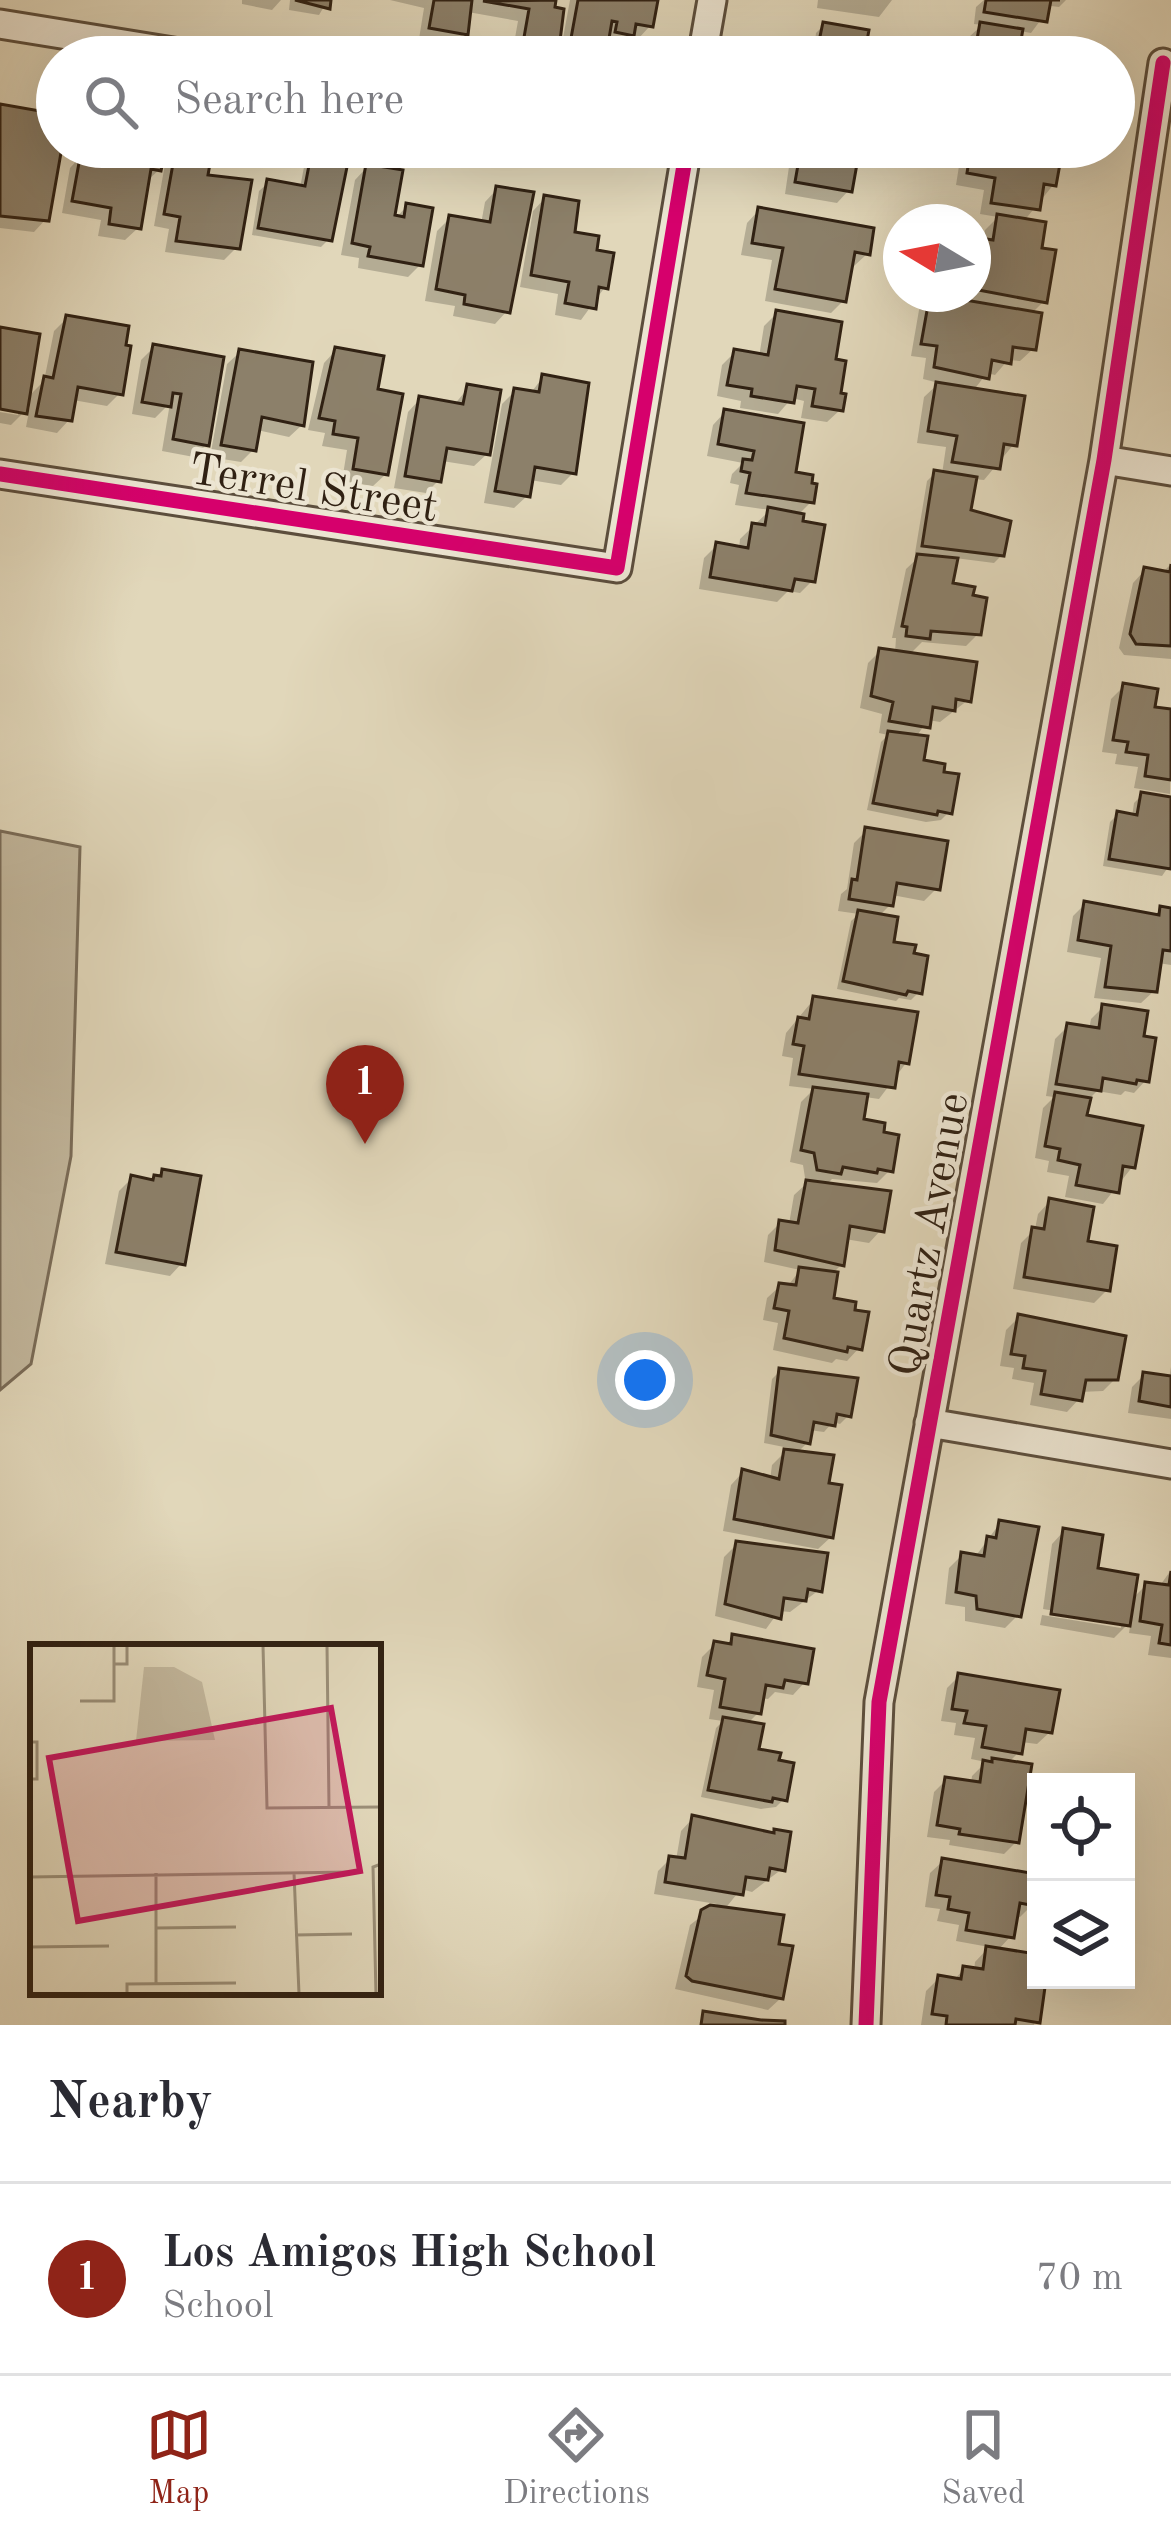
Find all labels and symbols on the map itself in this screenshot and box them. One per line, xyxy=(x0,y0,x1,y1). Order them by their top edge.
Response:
north arrow xyxy=(883,204,991,312)
street label: Terrel Street xyxy=(186,449,441,532)
pin: 1 xyxy=(326,1045,404,1144)
street label: Quartz Avenue xyxy=(884,1089,979,1380)
your location xyxy=(615,1350,675,1410)
inset map xyxy=(30,1644,381,1995)

